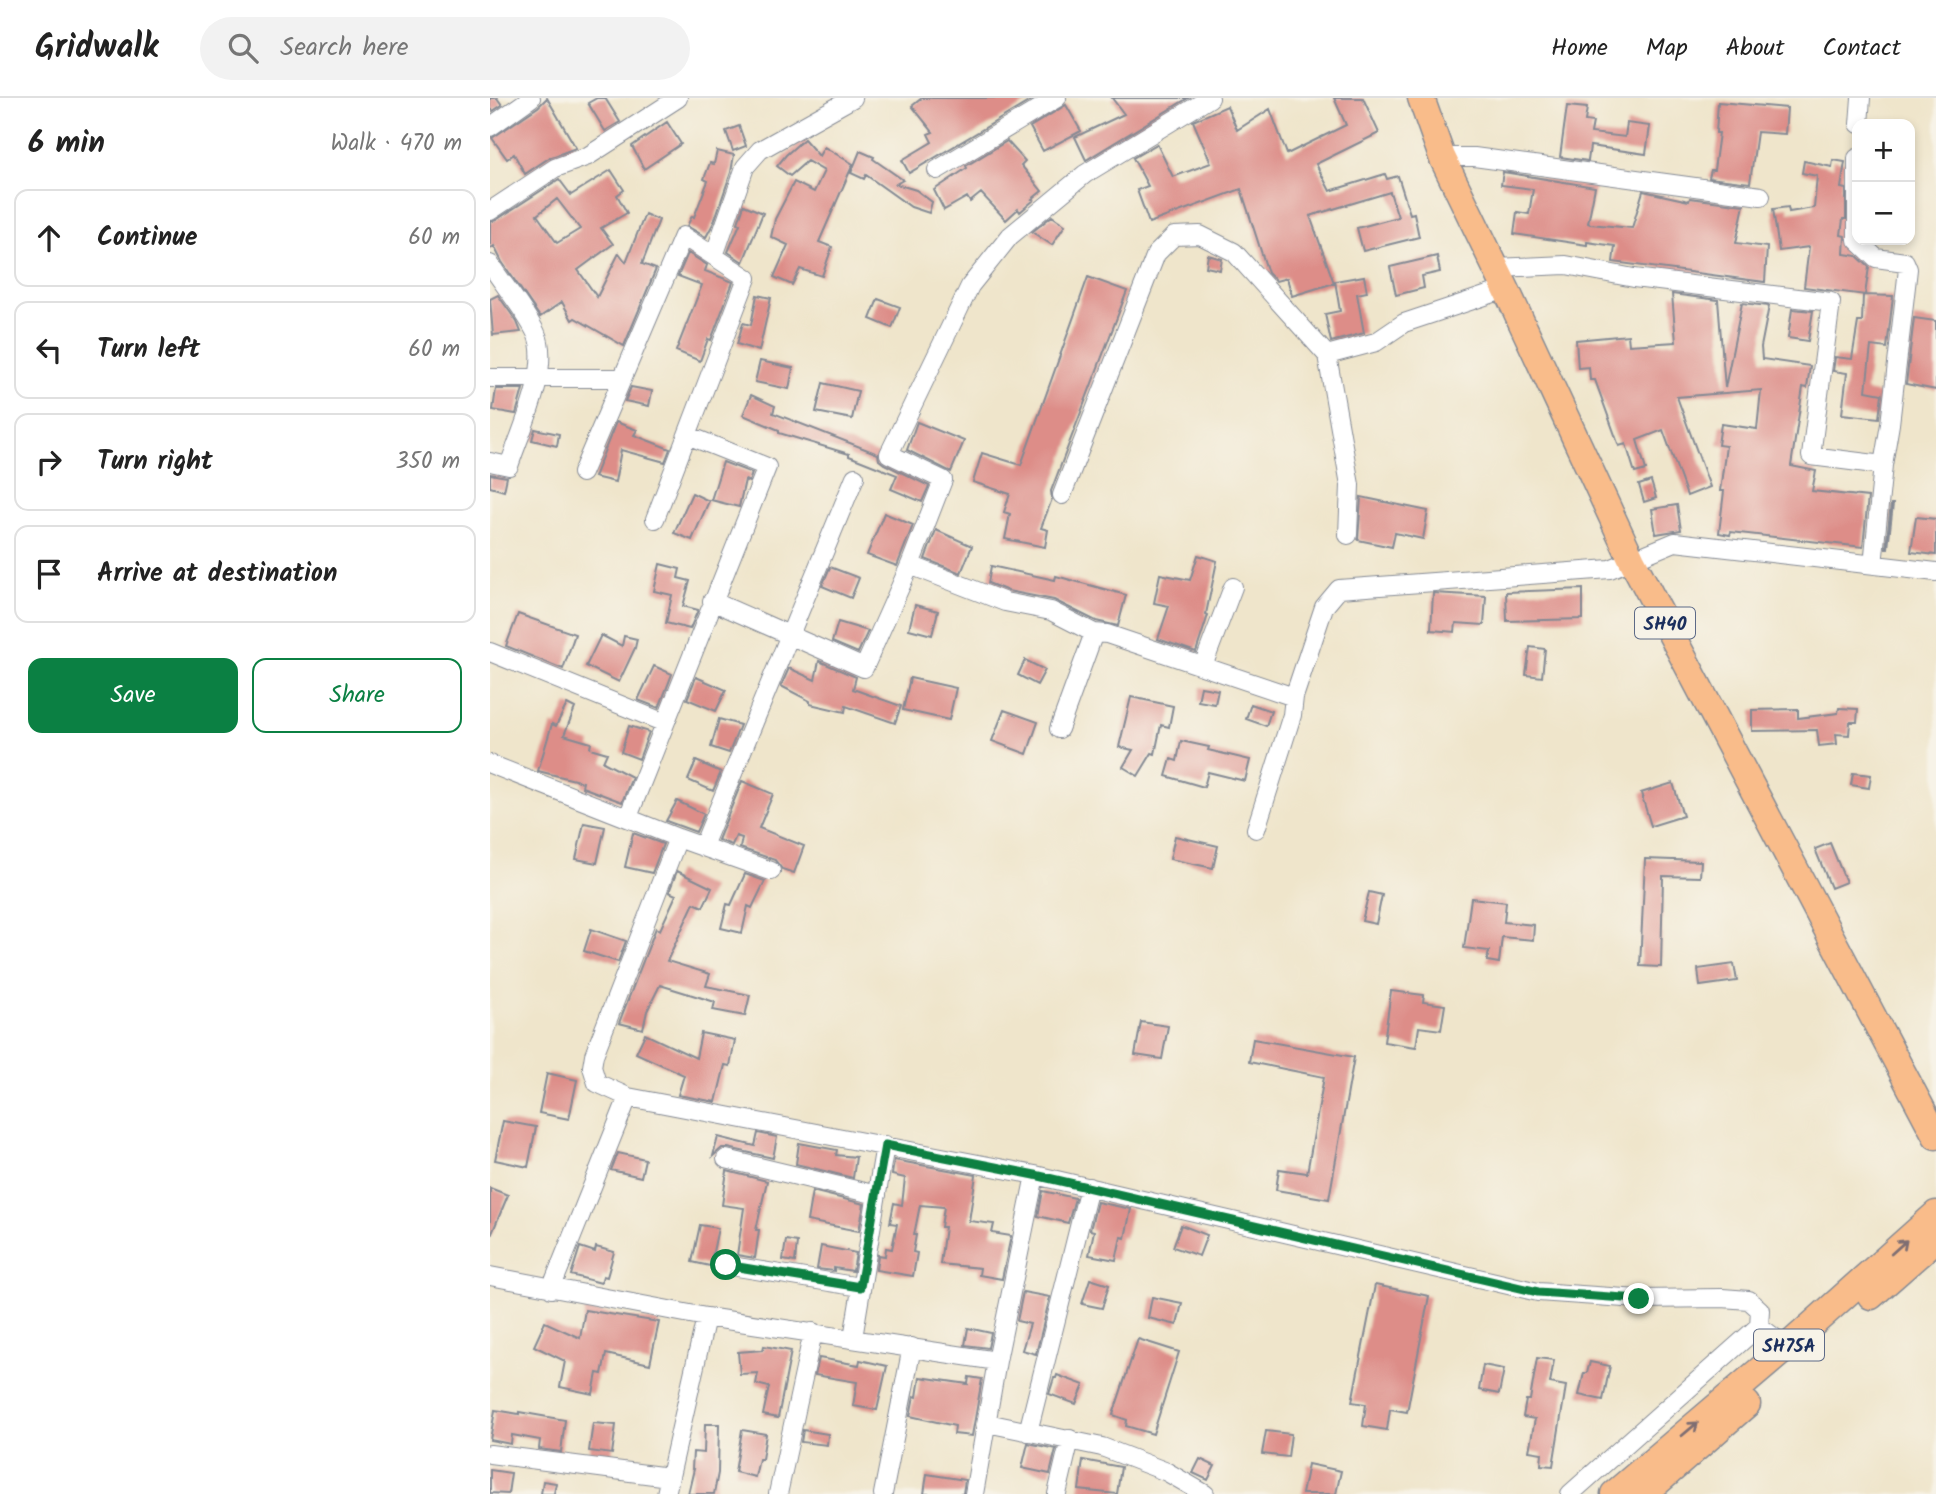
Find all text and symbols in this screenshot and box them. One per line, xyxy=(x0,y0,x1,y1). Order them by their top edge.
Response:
search box xyxy=(200,17,690,80)
text: Gridwalk xyxy=(35,22,158,75)
text: Search here xyxy=(280,27,409,69)
icon: search xyxy=(224,29,262,67)
text: Home xyxy=(1551,29,1608,68)
text: Map xyxy=(1646,29,1688,68)
text: About xyxy=(1726,29,1784,68)
text: Contact xyxy=(1822,29,1901,68)
map controls xyxy=(1852,119,1915,245)
button: + xyxy=(1852,119,1915,182)
text: 6 min xyxy=(28,120,105,168)
text: Walk · 470 m xyxy=(331,126,462,162)
button: − xyxy=(1852,182,1915,245)
text: Continue xyxy=(97,217,198,259)
icon: ahead xyxy=(30,219,68,257)
text: 60 m xyxy=(408,220,460,256)
text: Turn left xyxy=(97,329,200,371)
icon: left xyxy=(30,331,68,369)
text: 60 m xyxy=(408,332,460,368)
text: Turn right xyxy=(97,441,213,483)
icon: right xyxy=(30,443,68,481)
text: 350 m xyxy=(395,444,460,480)
text: Arrive at destination xyxy=(97,553,337,595)
icon: arrive xyxy=(30,555,68,593)
road number: SH40 xyxy=(1635,608,1695,638)
button: Save xyxy=(28,658,238,733)
button: Share xyxy=(252,658,462,733)
one-way arrow xyxy=(1890,1239,1908,1255)
route start xyxy=(710,1249,741,1280)
route end xyxy=(1623,1283,1654,1314)
road number: SH75A xyxy=(1754,1330,1824,1360)
one-way arrow xyxy=(1681,1421,1699,1437)

